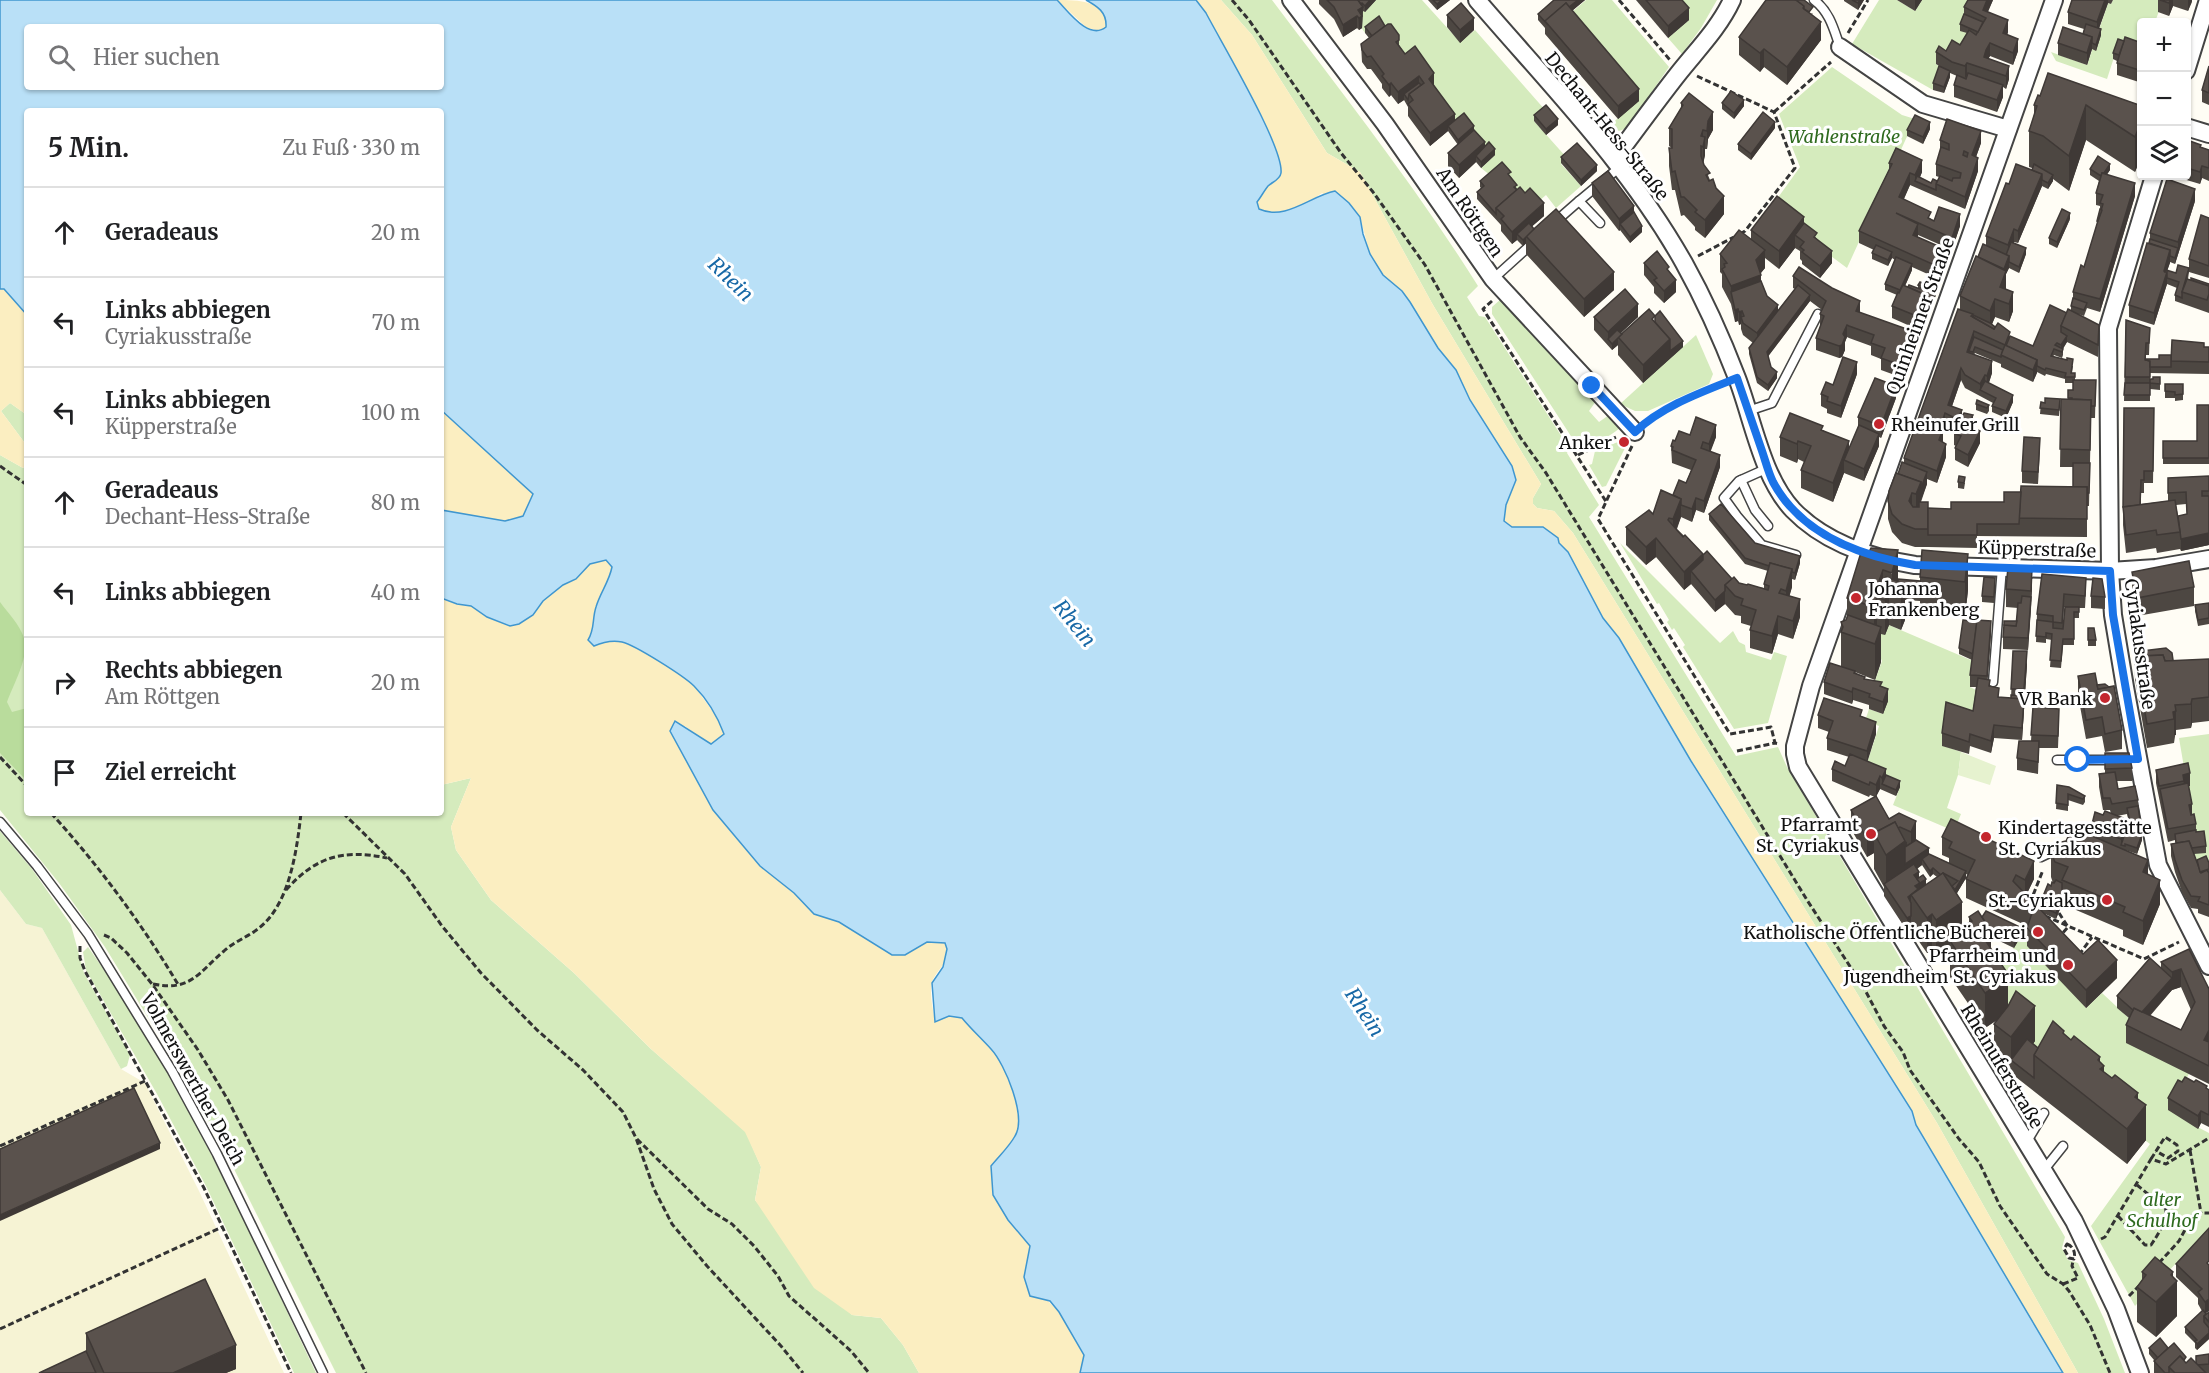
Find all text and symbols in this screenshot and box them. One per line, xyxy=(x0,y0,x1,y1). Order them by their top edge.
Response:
map controls xyxy=(2137,18,2191,180)
button: + xyxy=(2137,18,2191,72)
search box xyxy=(24,24,444,90)
icon: search xyxy=(45,41,78,74)
text: Hier suchen xyxy=(93,43,220,71)
street label: Dechant-Hess-Straße xyxy=(1540,47,1674,205)
button: − xyxy=(2137,72,2191,126)
park label: Wahlenstraße xyxy=(1788,125,1900,148)
button: layers xyxy=(2137,126,2191,180)
text: 5 Min. xyxy=(48,131,129,164)
text: Zu Fuß · 330 m xyxy=(282,135,420,160)
street label: Am Röttgen xyxy=(1431,162,1509,261)
icon: ahead xyxy=(48,216,81,249)
text: Geradeaus xyxy=(105,218,219,246)
text: 20 m xyxy=(371,220,420,245)
street label: Quinheimer Straße xyxy=(1881,234,1959,398)
water label: Rhein xyxy=(703,252,759,306)
text: Links abbiegen xyxy=(105,296,271,324)
icon: left xyxy=(48,306,81,339)
text: 70 m xyxy=(372,310,420,335)
text: Cyriakusstraße xyxy=(105,324,251,349)
route end xyxy=(1578,372,1604,398)
text: Links abbiegen xyxy=(105,386,271,414)
icon: left xyxy=(48,396,81,429)
text: 100 m xyxy=(361,400,420,425)
place label: Rheinufer Grill xyxy=(1891,413,2020,436)
text: Küpperstraße xyxy=(105,414,237,439)
marker: Rheinufer Grill xyxy=(1872,417,1886,431)
place label: Anker xyxy=(1558,431,1612,454)
marker: Anker xyxy=(1617,435,1631,449)
text: Geradeaus xyxy=(105,476,219,504)
icon: ahead xyxy=(48,486,81,519)
text: 80 m xyxy=(371,490,420,515)
text: Dechant-Hess-Straße xyxy=(105,504,310,529)
street label: Küpperstraße xyxy=(1977,535,2097,563)
icon: left xyxy=(48,576,81,609)
place label: Johanna Frankenberg xyxy=(1867,577,1979,621)
street label: Cyriakusstraße xyxy=(2119,577,2161,711)
text: Links abbiegen xyxy=(105,578,271,606)
text: 40 m xyxy=(370,580,420,605)
marker: Johanna Frankenberg xyxy=(1849,591,1863,605)
water label: Rhein xyxy=(1049,595,1101,651)
text: Rechts abbiegen xyxy=(105,656,282,684)
icon: right xyxy=(48,666,81,699)
text: 20 m xyxy=(371,670,420,695)
text: Am Röttgen xyxy=(105,684,220,709)
place label: VR Bank xyxy=(2018,687,2094,710)
marker: VR Bank xyxy=(2098,691,2112,705)
route start xyxy=(2064,746,2090,772)
icon: arrive xyxy=(48,756,81,789)
text: Ziel erreicht xyxy=(105,758,236,786)
place label: Pfarramt St. Cyriakus xyxy=(1756,813,1859,857)
place label: Kindertagesstätte St. Cyriakus xyxy=(1998,816,2152,860)
marker: Pfarramt St. Cyriakus xyxy=(1864,827,1878,841)
marker: Kindertagesstätte St. Cyriakus xyxy=(1979,830,1993,844)
place label: St.-Cyriakus xyxy=(1988,889,2095,912)
marker: St.-Cyriakus xyxy=(2100,893,2114,907)
place label: Katholische Öffentliche Bücherei xyxy=(1743,921,2026,944)
marker: Katholische Öffentliche Bücherei xyxy=(2031,925,2045,939)
place label: Pfarrheim und Jugendheim St. Cyriakus xyxy=(1843,944,2056,988)
marker: Pfarrheim und Jugendheim St. Cyriakus xyxy=(2061,958,2075,972)
water label: Rhein xyxy=(1340,983,1390,1041)
street label: Volmerswerther Deich xyxy=(135,988,250,1169)
street label: Rheinuferstraße xyxy=(1956,1000,2048,1132)
park label: alter Schulhof xyxy=(2126,1188,2199,1232)

